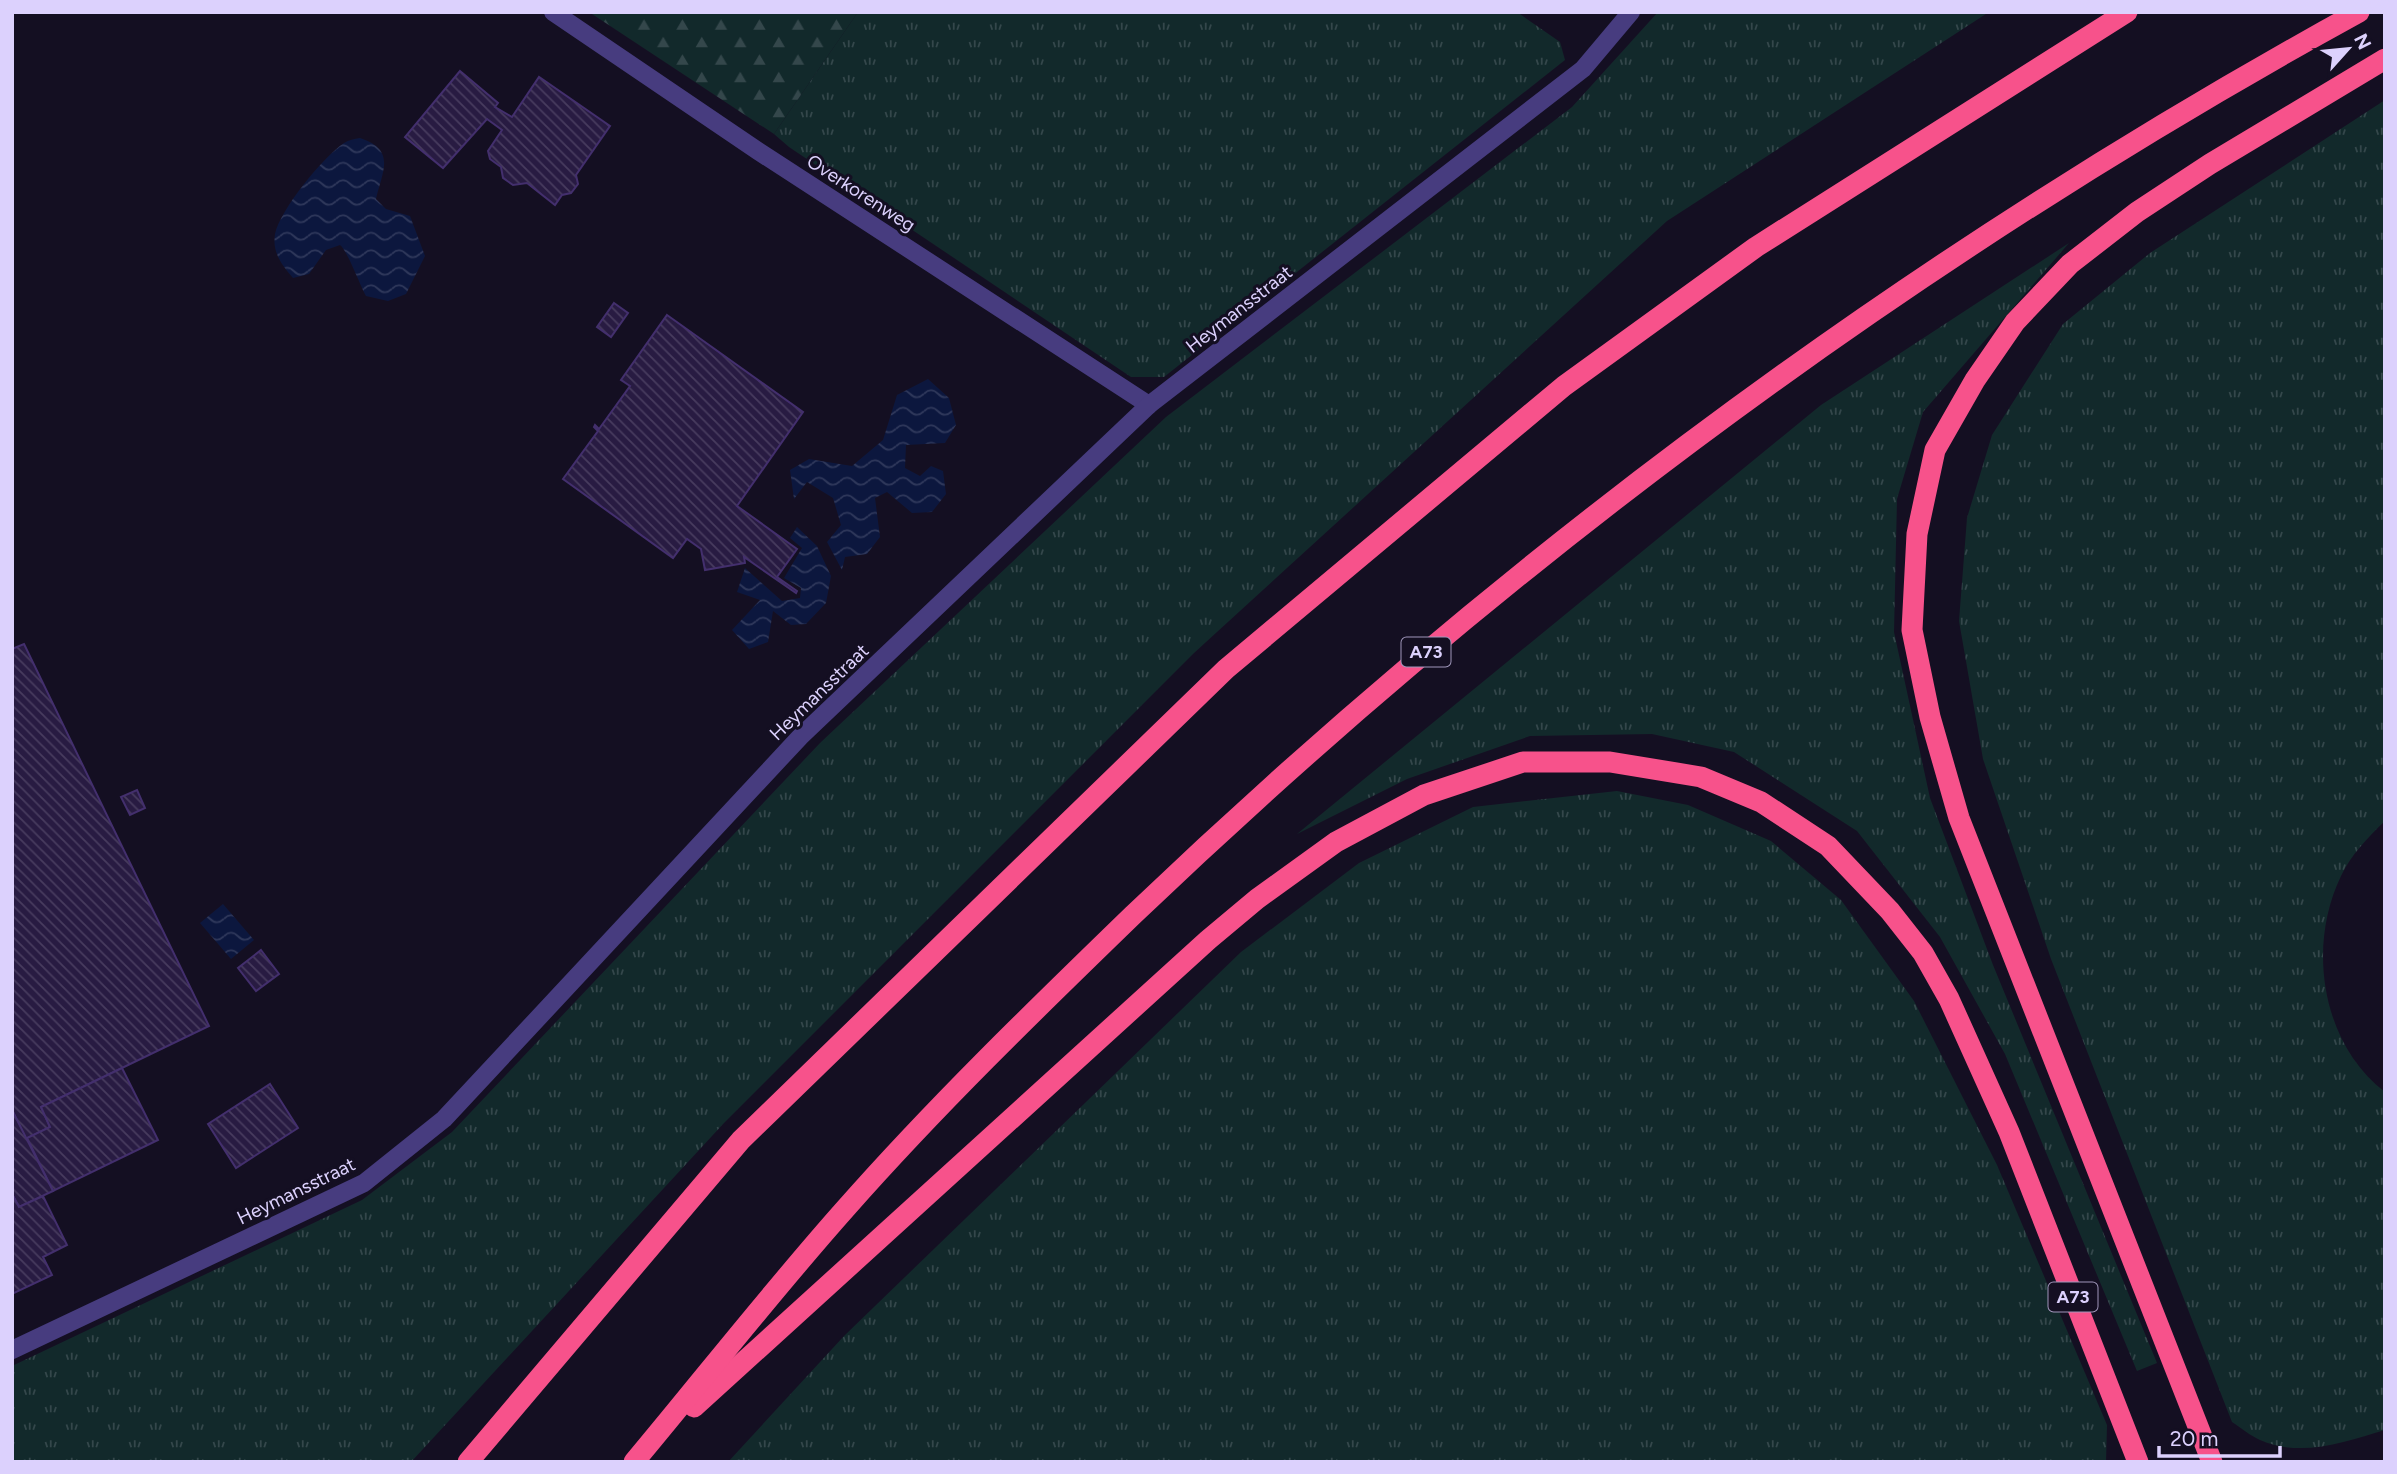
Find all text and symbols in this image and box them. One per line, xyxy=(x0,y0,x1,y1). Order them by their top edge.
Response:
north arrow xyxy=(2313,14,2383,84)
text: N xyxy=(2349,30,2376,53)
street label: Overkorenweg xyxy=(802,149,920,237)
street label: Heymansstraat xyxy=(1181,260,1297,358)
road number: A73 xyxy=(1402,638,1450,666)
street label: Heymansstraat xyxy=(765,639,873,745)
street label: Heymansstraat xyxy=(233,1152,359,1230)
road number: A73 xyxy=(2048,1282,2098,1312)
scale bar xyxy=(2159,1414,2280,1458)
text: 20 m xyxy=(2170,1426,2218,1451)

